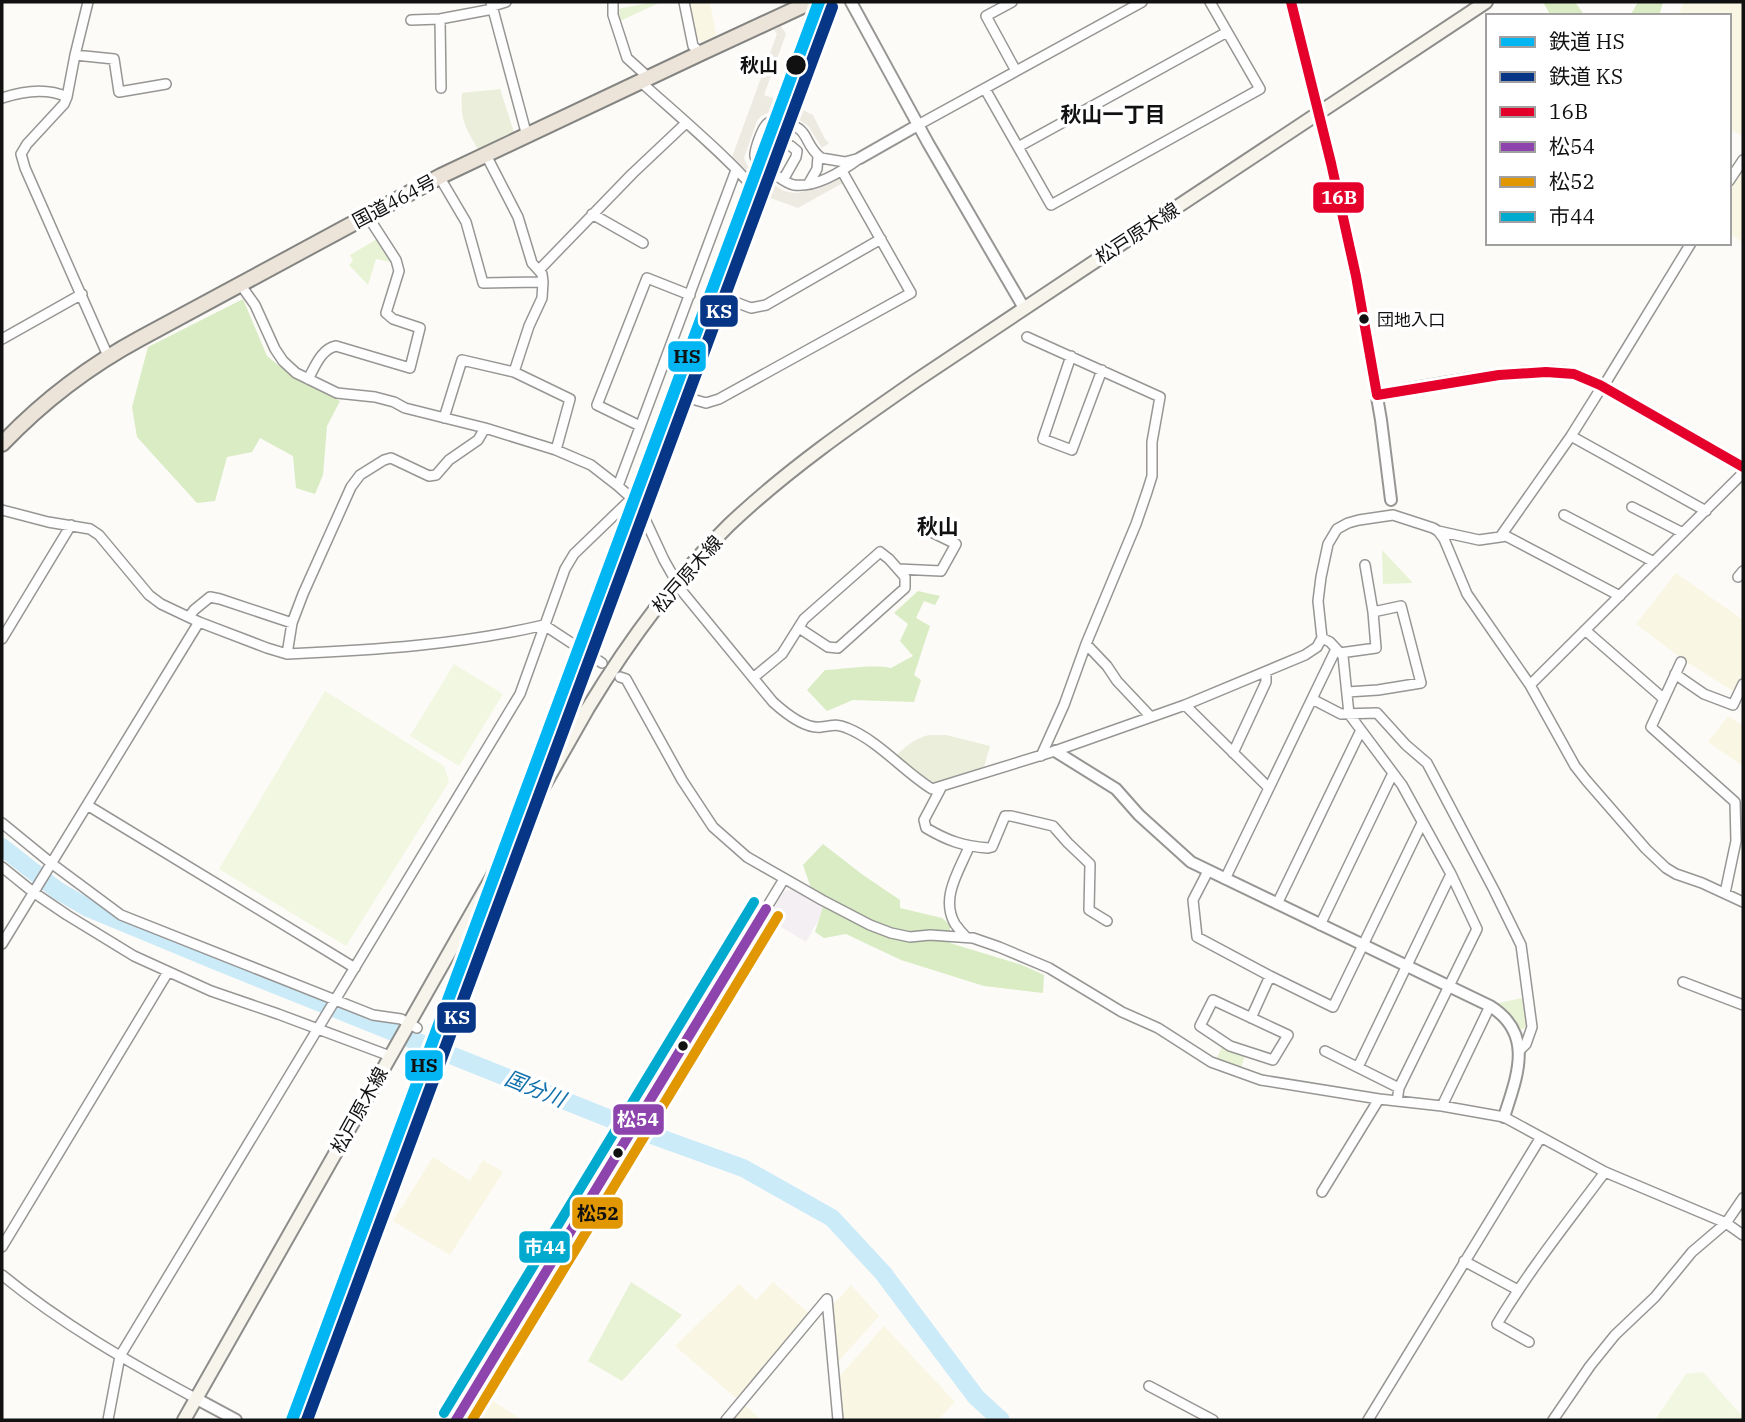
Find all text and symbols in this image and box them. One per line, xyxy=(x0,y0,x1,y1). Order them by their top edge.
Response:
legend xyxy=(1486,14,1731,245)
text: 鉄道 HS xyxy=(1549,27,1625,55)
place label: 秋山 xyxy=(740,53,778,77)
marker: 秋山 xyxy=(784,53,808,77)
text: 鉄道 KS xyxy=(1549,62,1623,90)
text: 16B xyxy=(1549,97,1588,125)
district label: 秋山一丁目 xyxy=(1061,100,1166,128)
text: 松54 xyxy=(1549,132,1595,160)
text: 松52 xyxy=(1549,167,1595,195)
street label: 国道464号 xyxy=(348,169,440,233)
line badge: 16B xyxy=(1312,181,1365,214)
text: 16B xyxy=(1321,185,1357,209)
street label: 松戸原木線 xyxy=(1091,197,1183,269)
text: 市44 xyxy=(1549,202,1595,230)
line badge: KS xyxy=(699,294,739,328)
text: KS xyxy=(706,299,732,323)
place label: 団地入口 xyxy=(1377,309,1445,331)
marker: 団地入口 xyxy=(1357,312,1371,326)
line badge: HS xyxy=(667,340,707,373)
text: HS xyxy=(673,344,701,368)
district label: 秋山 xyxy=(917,512,959,540)
street label: 松戸原木線 xyxy=(647,530,727,618)
line badge: KS xyxy=(436,1001,477,1034)
text: KS xyxy=(444,1005,470,1029)
unlabelled marker xyxy=(676,1039,690,1053)
line badge: HS xyxy=(404,1049,444,1082)
text: HS xyxy=(410,1053,438,1077)
street label: 松戸原木線 xyxy=(325,1063,393,1157)
water label: 国分川 xyxy=(501,1063,572,1114)
line badge: 松54 xyxy=(612,1103,665,1136)
text: 松54 xyxy=(617,1107,659,1131)
unlabelled marker xyxy=(611,1146,625,1160)
line badge: 松52 xyxy=(571,1196,624,1230)
text: 松52 xyxy=(577,1201,619,1225)
line badge: 市44 xyxy=(518,1230,571,1264)
text: 市44 xyxy=(524,1235,566,1259)

